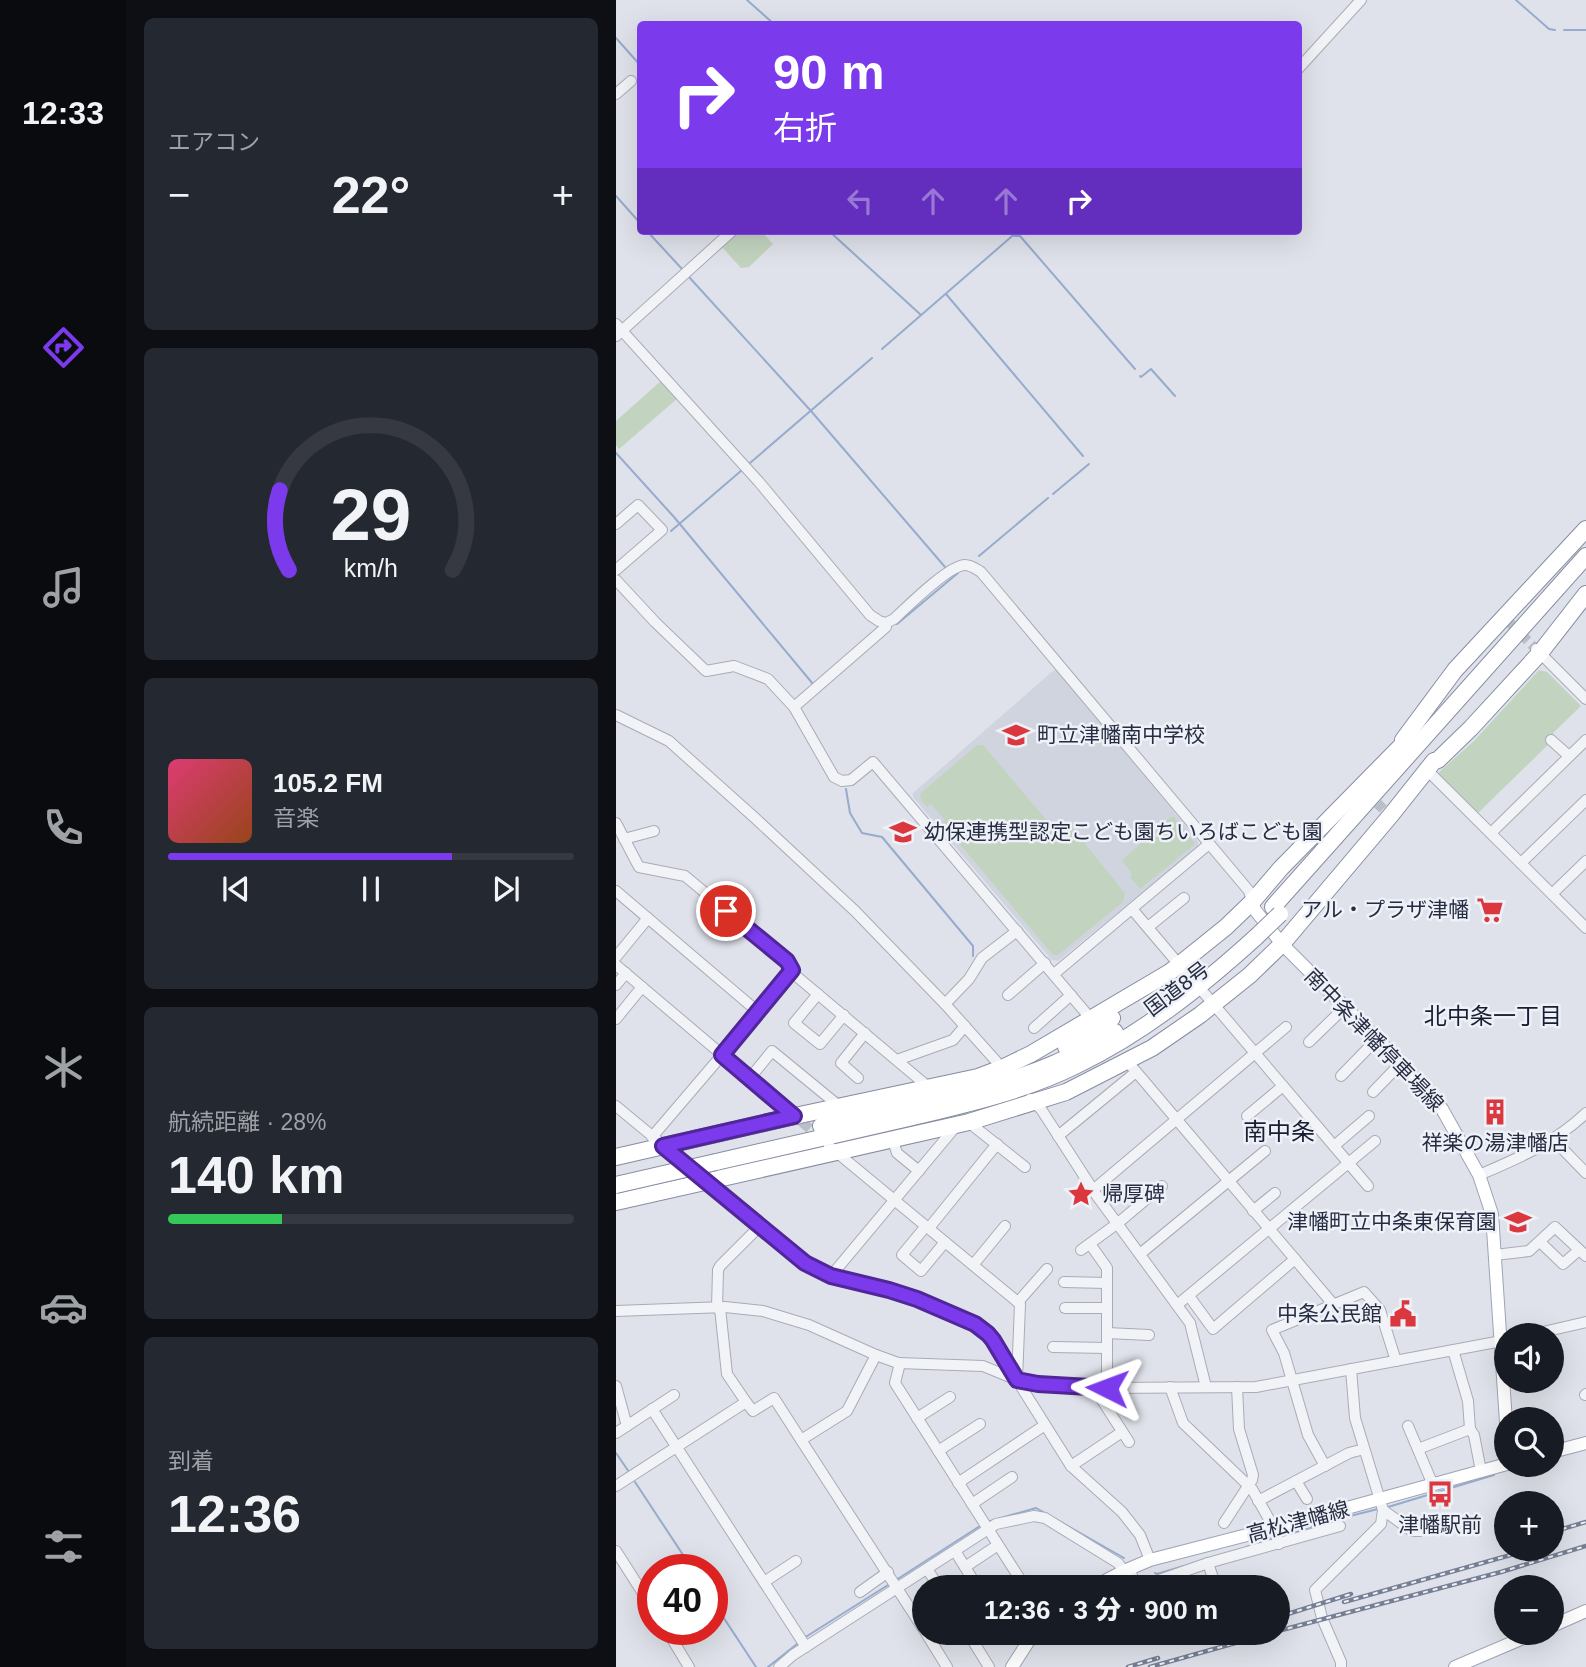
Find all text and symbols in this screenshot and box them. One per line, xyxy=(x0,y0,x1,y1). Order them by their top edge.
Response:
text: 90 m xyxy=(773,45,885,99)
icon: right xyxy=(658,49,749,140)
text: 12:33 xyxy=(22,95,104,131)
text: 右折 xyxy=(773,110,837,146)
text: エアコン xyxy=(168,129,260,155)
text: 22° xyxy=(332,166,410,224)
text: − xyxy=(168,174,190,216)
text: + xyxy=(552,174,574,216)
icon: left xyxy=(841,182,879,220)
icon: ahead xyxy=(914,182,952,220)
icon: ahead xyxy=(987,182,1025,220)
icon: right xyxy=(1060,182,1098,220)
icon: directions xyxy=(39,323,88,372)
text: 29 xyxy=(331,474,411,555)
text: km/h xyxy=(344,553,398,581)
icon: music xyxy=(39,563,88,612)
school or university icon: 町立津幡南中学校 xyxy=(1001,720,1031,750)
place label: 町立津幡南中学校 xyxy=(1037,723,1205,746)
text: 105.2 FM xyxy=(273,768,383,798)
icon: phone xyxy=(39,803,88,852)
text: 音楽 xyxy=(273,805,319,831)
school or university icon: 幼保連携型認定こども園ちいろばこども園 xyxy=(888,817,918,847)
place label: 幼保連携型認定こども園ちいろばこども園 xyxy=(924,820,1323,843)
icon: previous xyxy=(217,870,255,908)
icon: pause xyxy=(352,870,390,908)
icon: next xyxy=(487,870,525,908)
pin xyxy=(696,881,756,941)
icon: arrive xyxy=(707,892,745,930)
supermarket icon: アル・プラザ津幡 xyxy=(1475,895,1505,925)
place label: アル・プラザ津幡 xyxy=(1301,898,1469,921)
street label: 国道8号 xyxy=(1140,957,1213,1020)
street label: 南中条津幡停車場線 xyxy=(1300,964,1448,1116)
district label: 北中条一丁目 xyxy=(1424,1003,1562,1029)
icon: climate xyxy=(39,1043,88,1092)
building icon: 祥楽の湯津幡店 xyxy=(1480,1097,1510,1127)
text: 航続距離 · 28% xyxy=(168,1109,326,1135)
district label: 南中条 xyxy=(1243,1118,1315,1145)
place label: 祥楽の湯津幡店 xyxy=(1422,1131,1569,1154)
text: 140 km xyxy=(168,1146,344,1204)
place icon: 帰厚碑 xyxy=(1066,1179,1096,1209)
place label: 帰厚碑 xyxy=(1102,1182,1165,1205)
school or university icon: 津幡町立中条東保育園 xyxy=(1503,1207,1533,1237)
place label: 津幡町立中条東保育園 xyxy=(1287,1210,1497,1233)
icon: car xyxy=(39,1283,88,1332)
public building icon: 中条公民館 xyxy=(1388,1299,1418,1329)
place label: 中条公民館 xyxy=(1277,1302,1382,1325)
map controls xyxy=(1494,1323,1564,1645)
button: sound xyxy=(1494,1323,1564,1393)
position arrow xyxy=(1070,1351,1144,1425)
button: search xyxy=(1494,1407,1564,1477)
text: 到着 xyxy=(168,1448,214,1474)
bus stop icon: 津幡駅前 xyxy=(1425,1479,1455,1509)
text: 12:36 xyxy=(168,1485,301,1543)
button: + xyxy=(1494,1491,1564,1561)
street label: 高松津幡線 xyxy=(1244,1497,1352,1546)
place label: 津幡駅前 xyxy=(1398,1513,1482,1536)
icon: filters xyxy=(39,1522,88,1571)
speed limit sign: 40 xyxy=(637,1554,728,1645)
button: − xyxy=(1494,1575,1564,1645)
text: 12:36 · 3 分 · 900 m xyxy=(984,1595,1218,1625)

